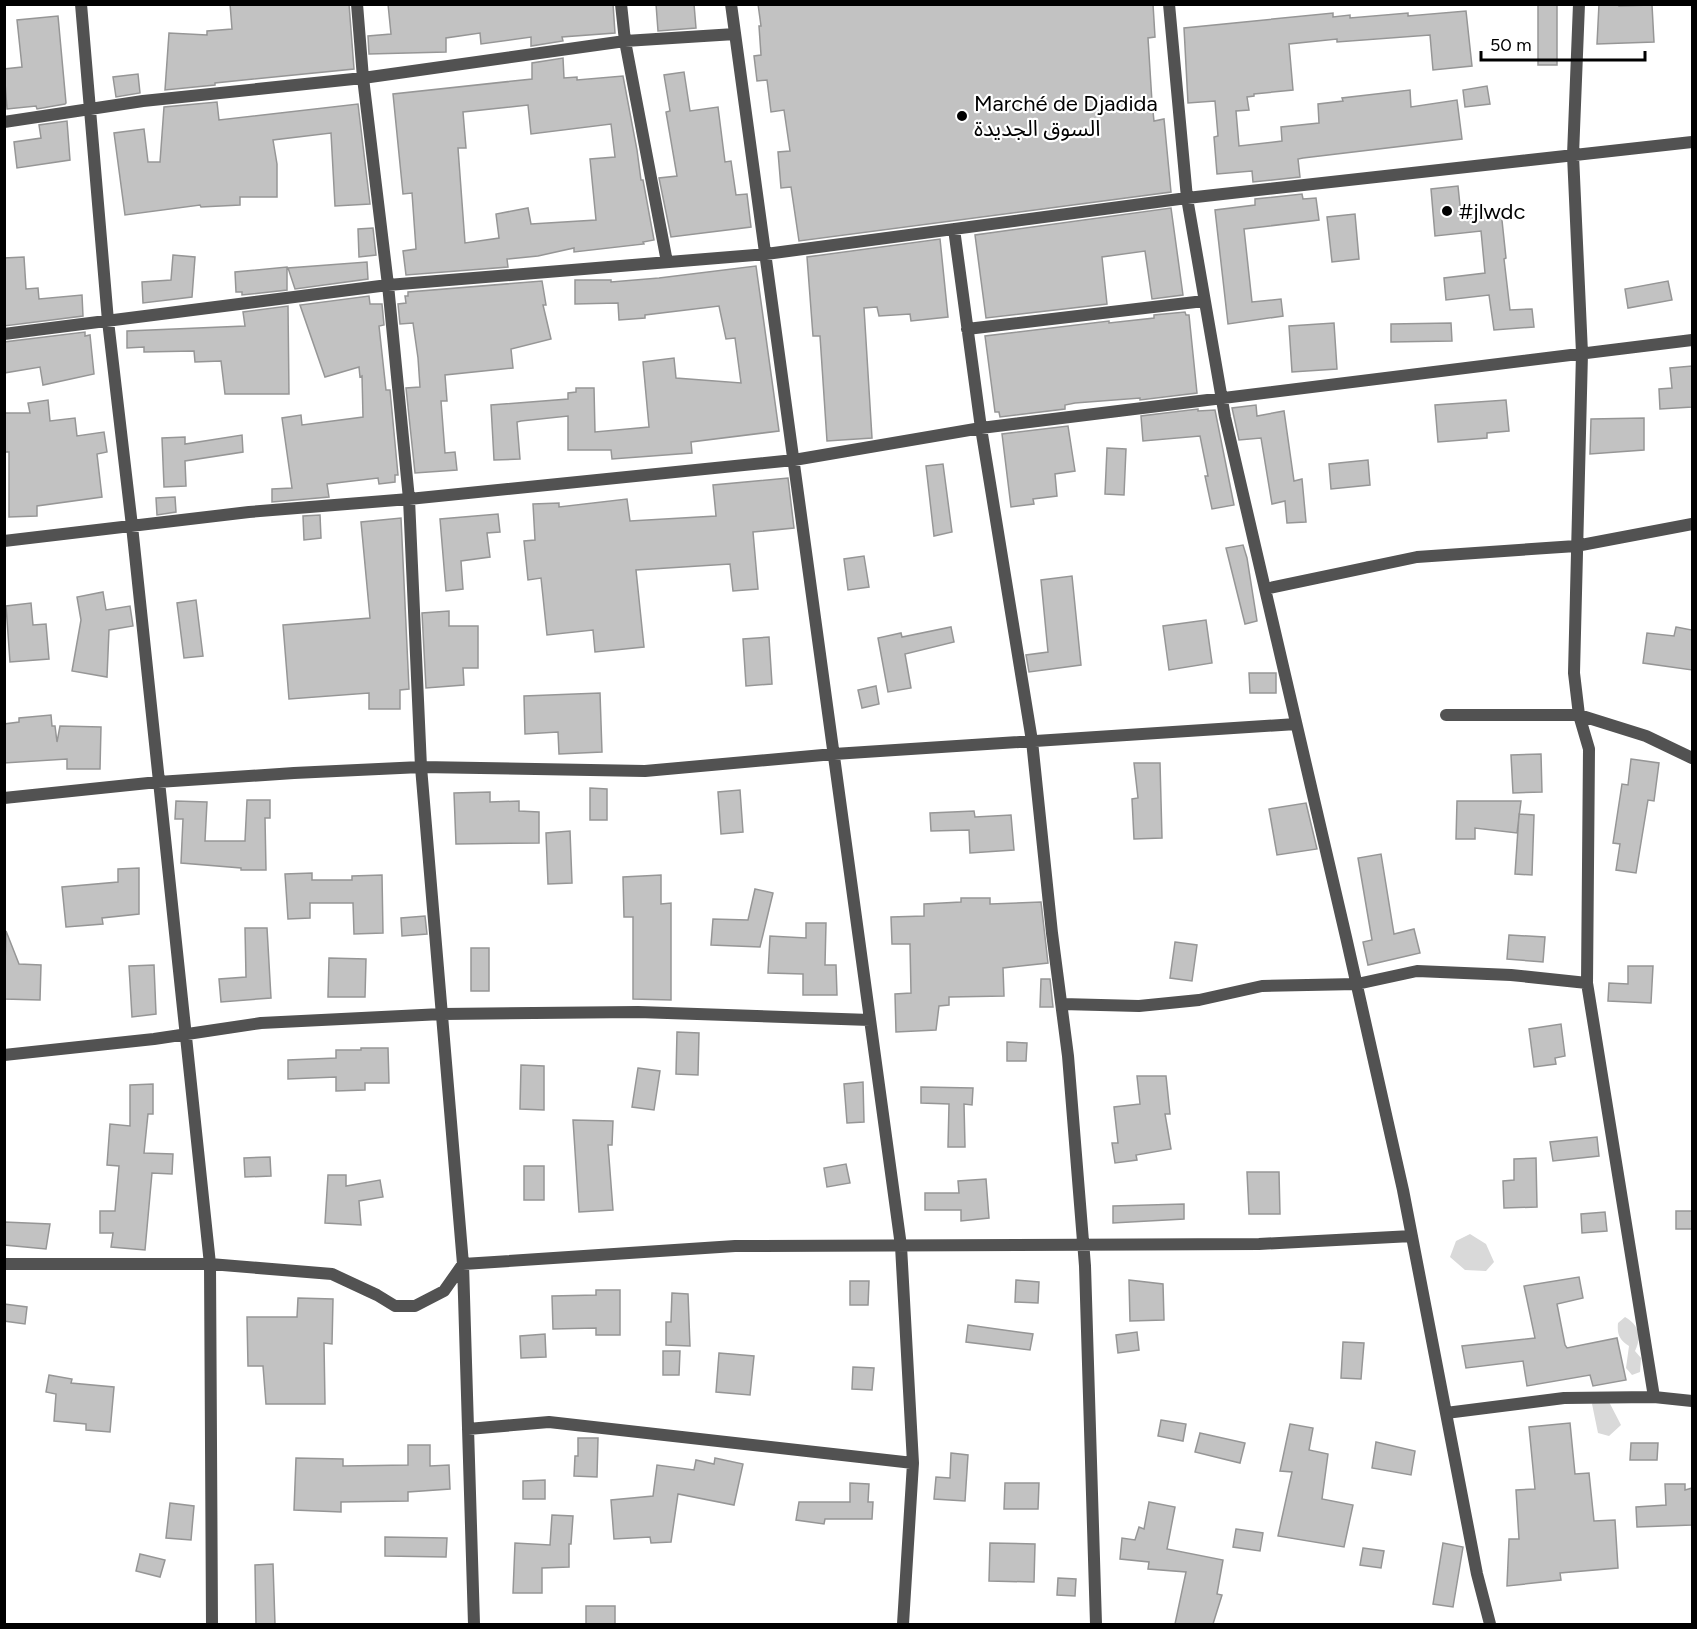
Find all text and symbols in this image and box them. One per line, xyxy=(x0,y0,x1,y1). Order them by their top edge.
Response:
scale bar xyxy=(1481,24,1644,62)
text: 50 m xyxy=(1490,34,1532,56)
place label: Marché de Djadida السوق الجديدة xyxy=(974,90,1158,142)
marker: Marché de Djadida السوق الجديدة xyxy=(955,109,969,123)
place label: #jlwdc xyxy=(1459,198,1525,225)
marker: #jlwdc xyxy=(1440,204,1454,218)

